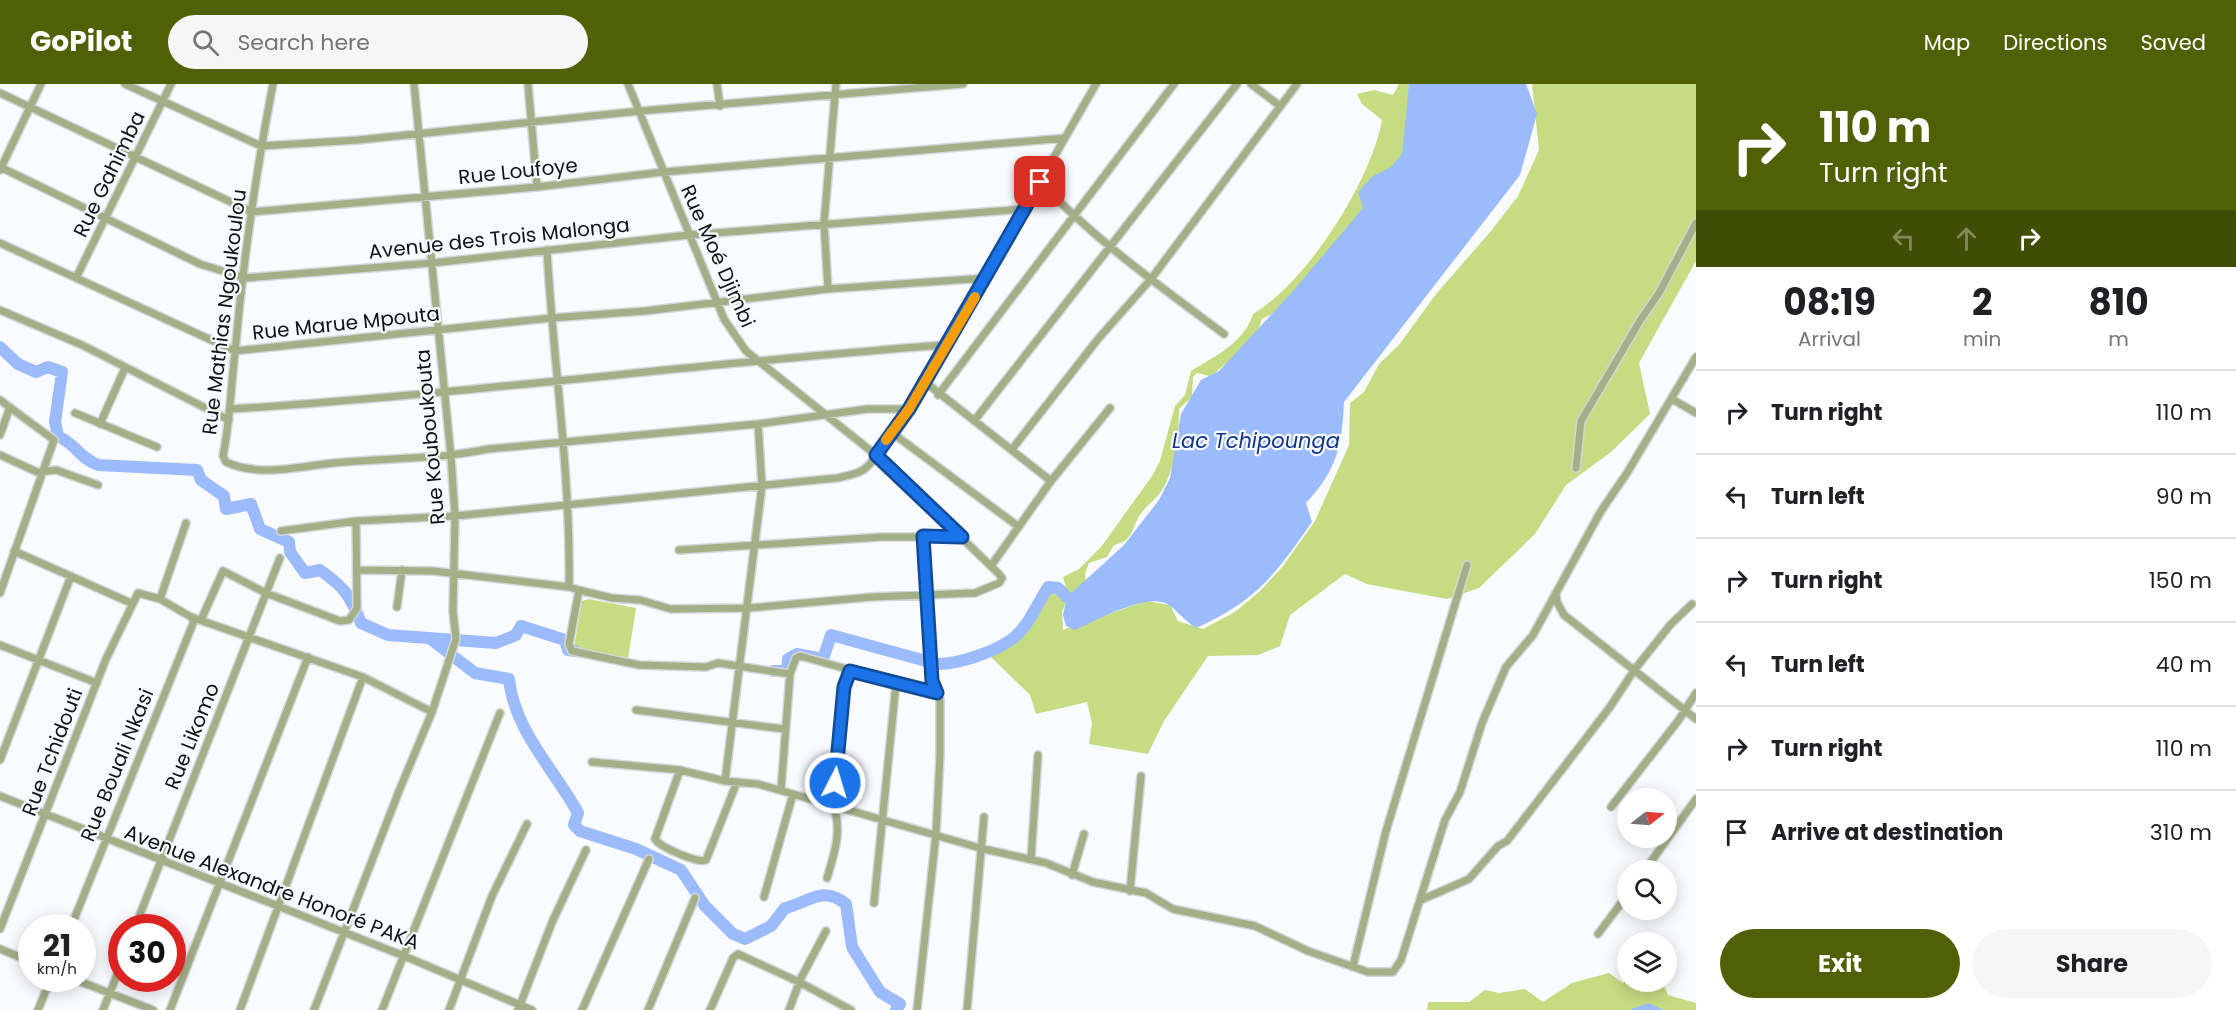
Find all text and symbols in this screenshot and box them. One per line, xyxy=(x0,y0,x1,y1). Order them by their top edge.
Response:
search box xyxy=(168,15,588,69)
text: GoPilot xyxy=(30,22,132,61)
icon: search xyxy=(189,26,222,59)
text: Search here xyxy=(237,27,370,58)
text: Map xyxy=(1924,28,1970,57)
text: Directions xyxy=(2003,28,2107,57)
text: Saved xyxy=(2140,28,2206,57)
text: 110 m xyxy=(1819,98,1931,157)
street label: Rue Gahimba xyxy=(66,106,152,242)
icon: right xyxy=(1720,108,1798,186)
street label: Rue Loufoye xyxy=(457,151,579,191)
text: Turn right xyxy=(1819,154,1948,191)
pin xyxy=(1014,156,1065,207)
icon: arrive xyxy=(1023,165,1056,198)
street label: Rue Moé Djimbi xyxy=(674,180,762,332)
street label: Rue Mathias Ngoukoulou xyxy=(195,188,253,436)
street label: Avenue des Trois Malonga xyxy=(367,210,631,266)
icon: left xyxy=(1887,222,1920,255)
icon: ahead xyxy=(1950,222,1983,255)
icon: right xyxy=(2013,222,2046,255)
text: 08:19 xyxy=(1783,277,1876,328)
text: 2 xyxy=(1972,277,1992,328)
text: 810 xyxy=(2089,277,2149,328)
street label: Rue Marue Mpouta xyxy=(251,299,441,347)
text: Arrival xyxy=(1798,325,1861,353)
text: min xyxy=(1963,325,2001,353)
text: m xyxy=(2108,325,2129,353)
street label: Rue Kouboukouta xyxy=(408,348,452,526)
icon: right xyxy=(1720,396,1753,429)
text: Turn right xyxy=(1771,397,1882,428)
text: 110 m xyxy=(2156,397,2212,428)
water label: Lac Tchipounga xyxy=(1172,426,1340,455)
icon: left xyxy=(1720,480,1753,513)
text: Turn left xyxy=(1771,481,1865,512)
text: 90 m xyxy=(2156,481,2212,512)
icon: right xyxy=(1720,564,1753,597)
text: Turn right xyxy=(1771,565,1882,596)
text: 150 m xyxy=(2149,565,2212,596)
icon: left xyxy=(1720,648,1753,681)
text: Turn left xyxy=(1771,649,1865,680)
text: 40 m xyxy=(2156,649,2212,680)
street label: Rue Likomo xyxy=(158,678,226,794)
street label: Rue Tchidouti xyxy=(15,684,89,820)
street label: Rue Bouali Nkasi xyxy=(74,684,160,846)
icon: right xyxy=(1720,732,1753,765)
text: Turn right xyxy=(1771,733,1882,764)
text: 110 m xyxy=(2156,733,2212,764)
position arrow xyxy=(803,751,867,815)
north arrow xyxy=(1617,788,1677,848)
map controls xyxy=(1617,788,1677,992)
icon: arrive xyxy=(1720,816,1753,849)
text: Arrive at destination xyxy=(1771,817,2003,848)
text: 310 m xyxy=(2150,817,2212,848)
street label: Avenue Alexandre Honoré PAKA xyxy=(120,818,424,956)
button: search xyxy=(1617,860,1677,920)
speed limit sign: 30 xyxy=(108,914,186,992)
text: 21 xyxy=(43,924,71,967)
button: Exit xyxy=(1720,929,1960,998)
button: Share xyxy=(1972,929,2212,998)
button: layers xyxy=(1617,932,1677,992)
text: km/h xyxy=(37,958,77,979)

